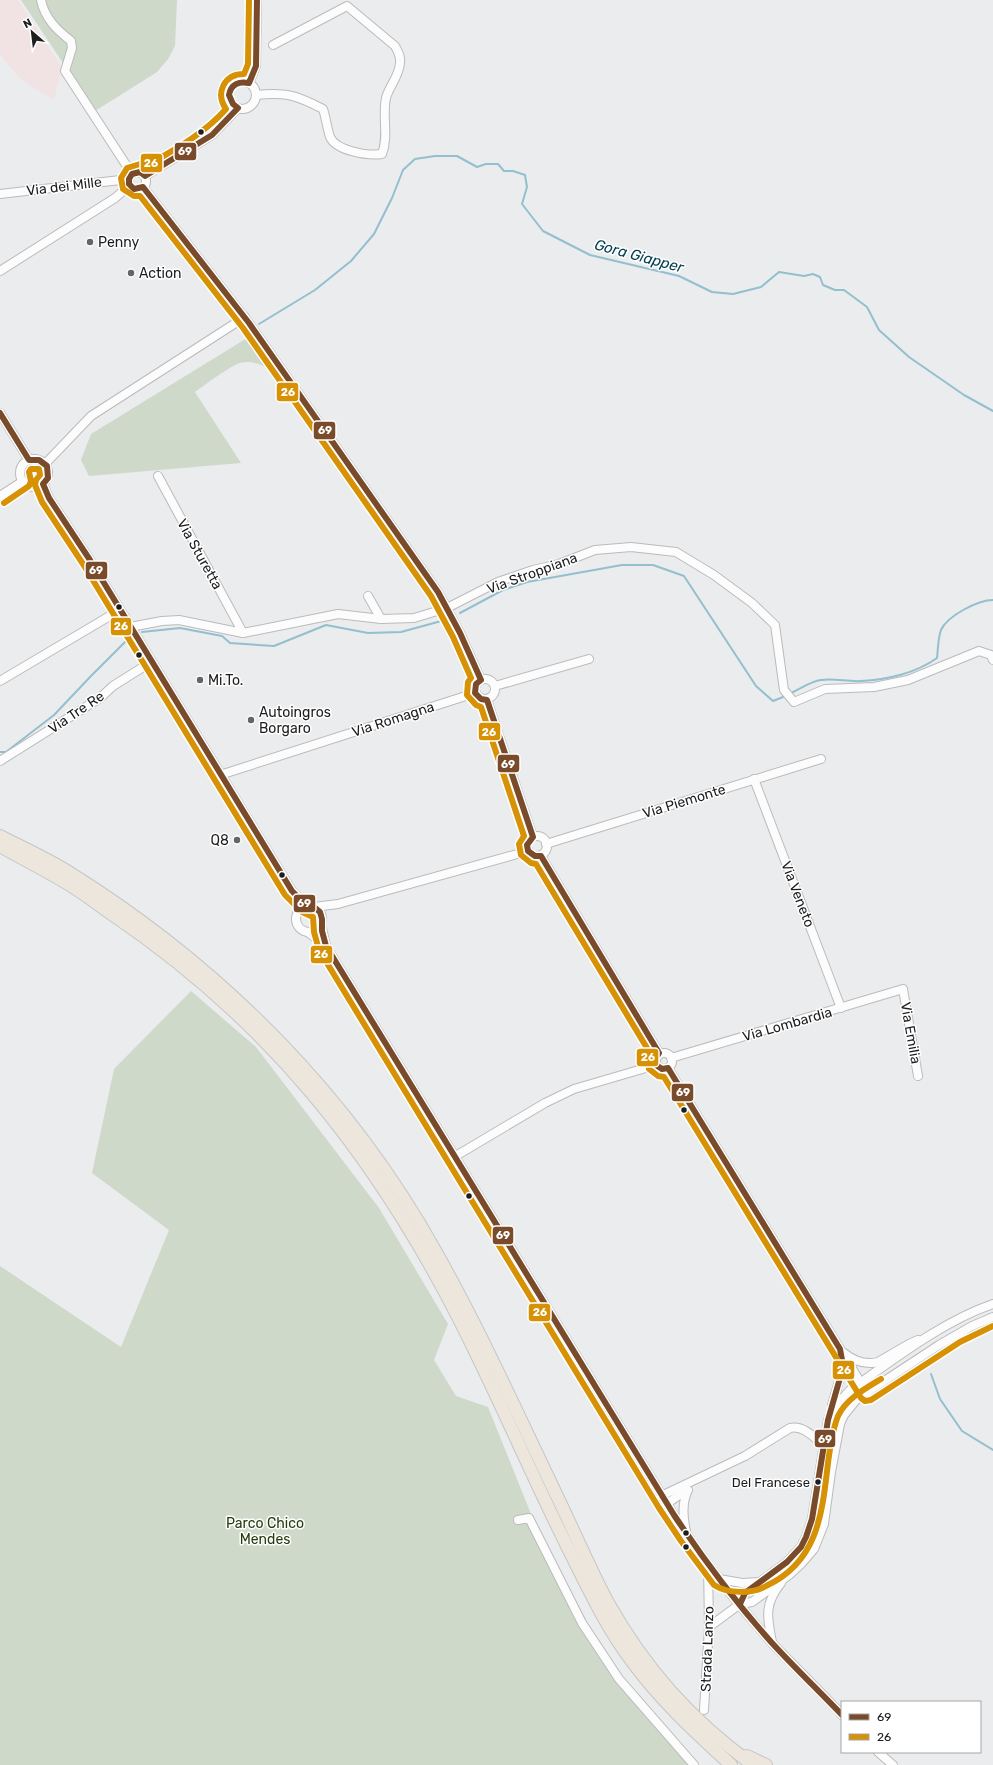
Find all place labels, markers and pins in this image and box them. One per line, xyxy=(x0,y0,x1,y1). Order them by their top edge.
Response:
unlabelled marker xyxy=(196,127,206,137)
place label: Penny xyxy=(98,234,139,251)
marker: Penny xyxy=(85,237,95,247)
place label: Action xyxy=(139,265,181,282)
marker: Action xyxy=(126,268,136,278)
unlabelled marker xyxy=(114,602,124,612)
unlabelled marker xyxy=(134,650,144,660)
place label: Mi.To. xyxy=(208,672,243,689)
marker: Mi.To. xyxy=(195,675,205,685)
place label: Autoingros Borgaro xyxy=(259,704,331,737)
marker: Autoingros Borgaro xyxy=(246,715,256,725)
place label: Q8 xyxy=(211,832,229,849)
marker: Q8 xyxy=(232,835,242,845)
unlabelled marker xyxy=(277,870,287,880)
unlabelled marker xyxy=(679,1105,689,1115)
unlabelled marker xyxy=(464,1191,474,1201)
place label: Del Francese xyxy=(732,1475,810,1490)
marker: Del Francese xyxy=(813,1477,823,1487)
unlabelled marker xyxy=(681,1528,691,1538)
unlabelled marker xyxy=(681,1542,691,1552)

